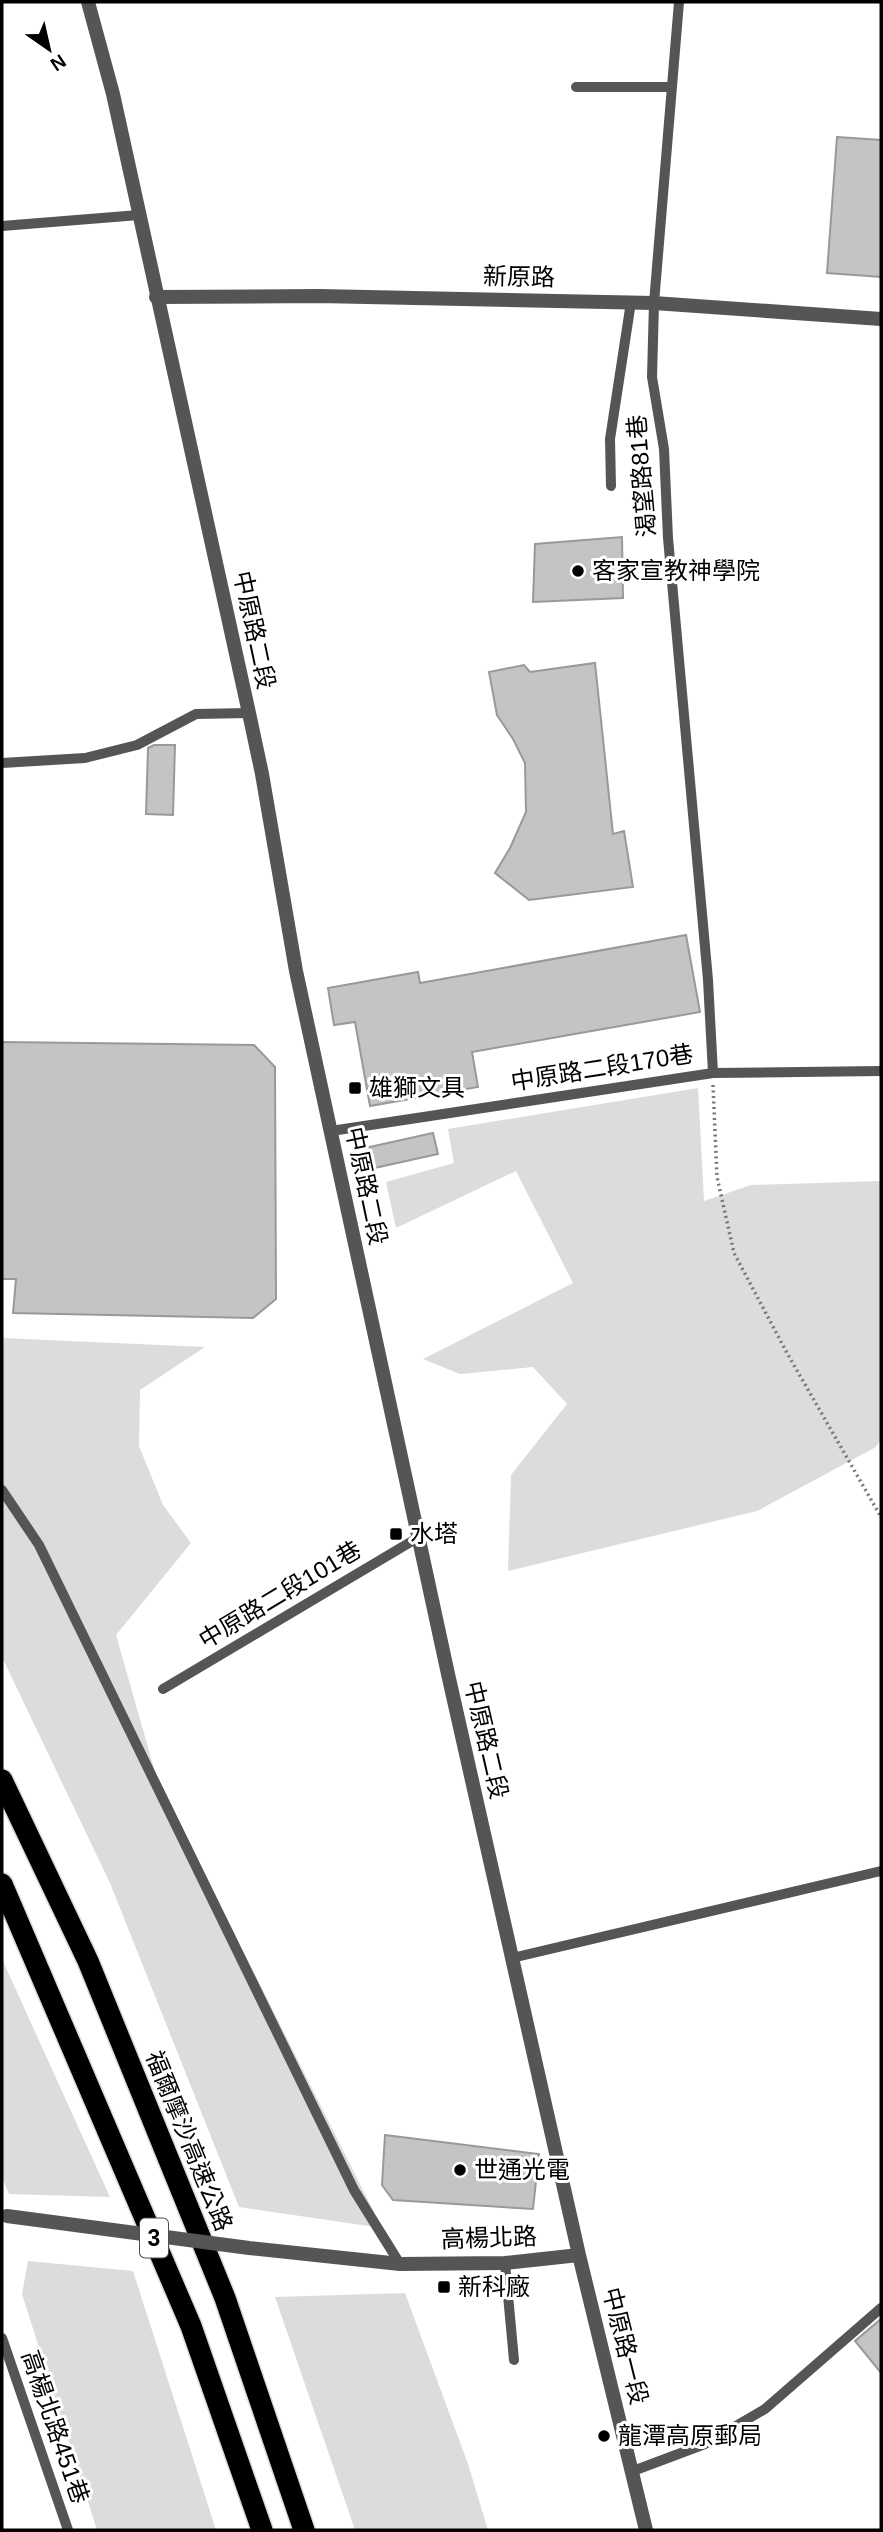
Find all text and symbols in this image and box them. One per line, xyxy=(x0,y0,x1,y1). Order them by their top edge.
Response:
north arrow xyxy=(14,14,84,84)
text: N xyxy=(47,50,70,75)
street label: 新原路 xyxy=(483,262,555,291)
street label: 渴望路81巷 xyxy=(623,414,660,538)
place label: 客家宣教神學院 xyxy=(592,557,760,584)
marker: 客家宣教神學院 xyxy=(570,563,586,579)
street label: 中原路二段 xyxy=(229,568,280,691)
street label: 中原路二段170巷 xyxy=(509,1040,695,1095)
place label: 雄獅文具 xyxy=(369,1074,465,1101)
marker: 雄獅文具 xyxy=(347,1080,363,1096)
street label: 中原路二段 xyxy=(341,1124,392,1247)
place label: 水塔 xyxy=(410,1520,458,1547)
marker: 水塔 xyxy=(388,1526,404,1542)
street label: 中原路二段101巷 xyxy=(194,1536,366,1654)
street label: 中原路二段 xyxy=(460,1678,513,1801)
street label: 福爾摩沙高速公路 xyxy=(141,2047,238,2235)
place label: 世通光電 xyxy=(474,2156,570,2183)
marker: 世通光電 xyxy=(452,2162,468,2178)
road number: 3 xyxy=(140,2218,168,2258)
street label: 高楊北路 xyxy=(441,2222,537,2253)
place label: 新科廠 xyxy=(458,2273,530,2300)
marker: 新科廠 xyxy=(436,2279,452,2295)
street label: 中原路一段 xyxy=(598,2284,653,2407)
street label: 高楊北路451巷 xyxy=(17,2347,94,2507)
place label: 龍潭高原郵局 xyxy=(618,2422,762,2449)
marker: 龍潭高原郵局 xyxy=(596,2428,612,2444)

